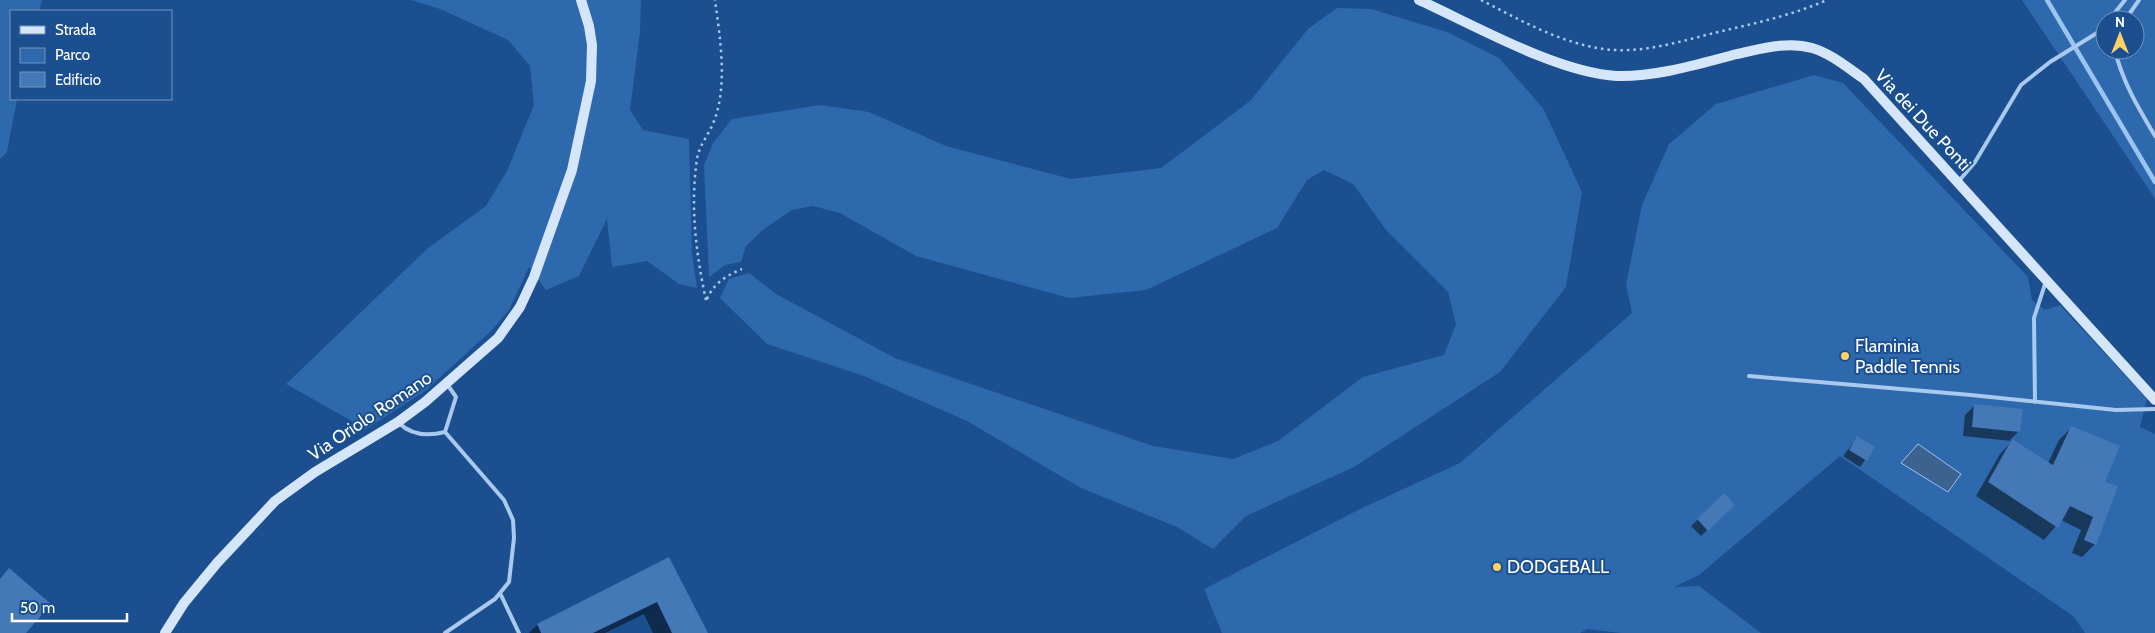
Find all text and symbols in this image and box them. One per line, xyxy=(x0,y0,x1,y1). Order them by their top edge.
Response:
legend xyxy=(10,10,172,100)
north arrow xyxy=(2095,10,2145,60)
text: N xyxy=(2115,13,2125,31)
text: Strada xyxy=(55,21,97,39)
text: Parco xyxy=(55,46,90,64)
street label: Via dei Due Ponti xyxy=(1870,65,1976,175)
text: Edificio xyxy=(55,71,101,89)
place label: Flaminia Paddle Tennis xyxy=(1855,335,1960,378)
marker: Flaminia Paddle Tennis xyxy=(1839,350,1851,362)
street label: Via Oriolo Romano xyxy=(304,366,436,465)
place label: DODGEBALL xyxy=(1507,556,1609,578)
marker: DODGEBALL xyxy=(1491,561,1503,573)
scale bar xyxy=(12,590,128,622)
text: 50 m xyxy=(20,599,55,617)

